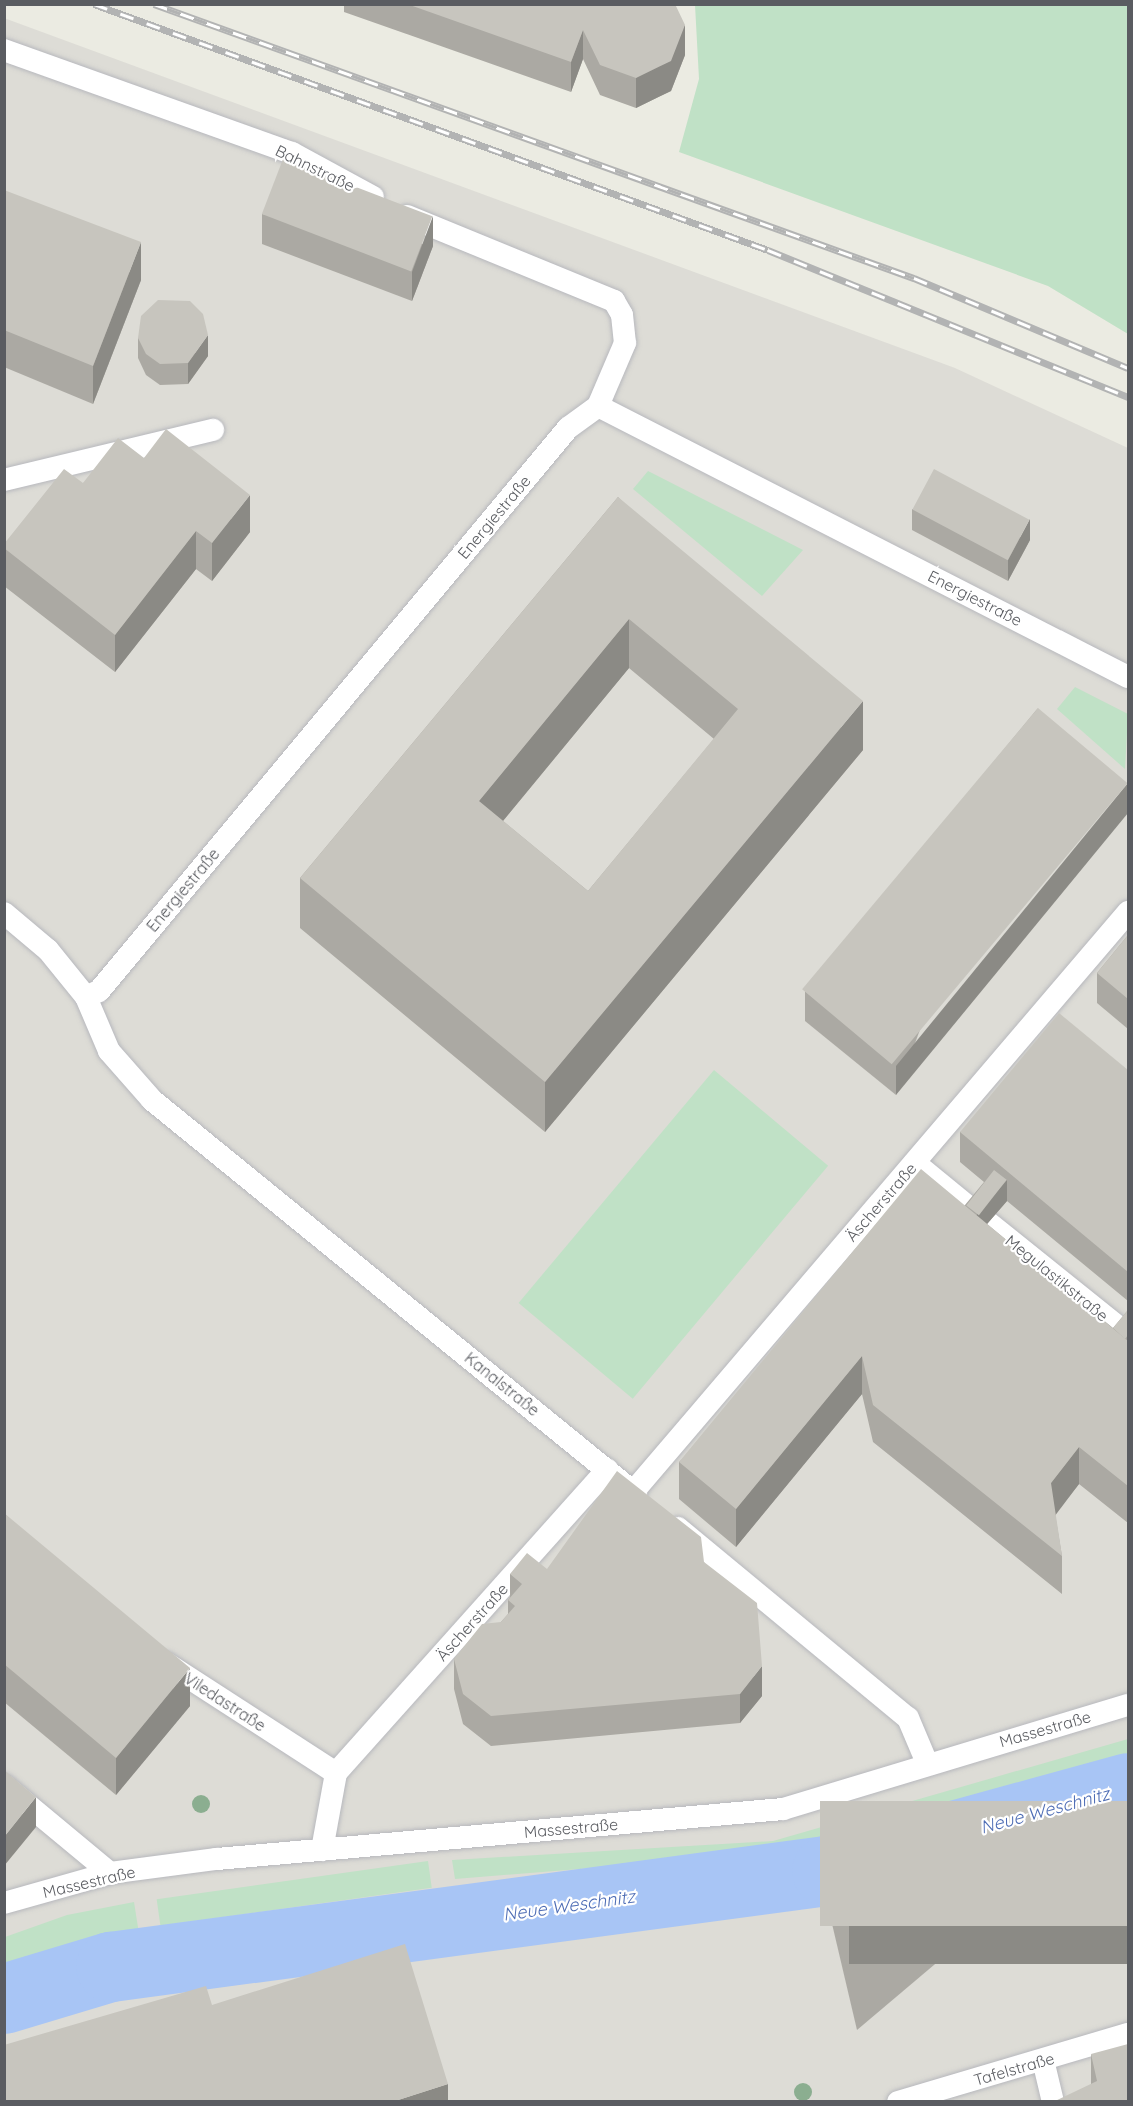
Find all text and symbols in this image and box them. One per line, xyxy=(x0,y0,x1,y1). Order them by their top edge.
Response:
street label: Bahnstraße xyxy=(272,141,358,195)
street label: Energiestraße xyxy=(454,471,534,563)
street label: Energiestraße xyxy=(925,566,1025,630)
street label: Energiestraße xyxy=(143,844,223,936)
street label: Äscherstraße xyxy=(842,1159,920,1245)
street label: Megulastikstraße xyxy=(1002,1231,1112,1325)
street label: Kanalstraße xyxy=(461,1348,543,1420)
street label: Äscherstraße xyxy=(432,1579,512,1665)
street label: Viledastraße xyxy=(181,1669,269,1735)
street label: Massestraße xyxy=(997,1707,1093,1751)
water label: Neue Weschnitz xyxy=(978,1783,1112,1839)
street label: Massestraße xyxy=(523,1814,619,1842)
street label: Massestraße xyxy=(41,1862,137,1902)
water label: Neue Weschnitz xyxy=(502,1886,636,1926)
street label: Tafelstraße xyxy=(971,2048,1057,2090)

